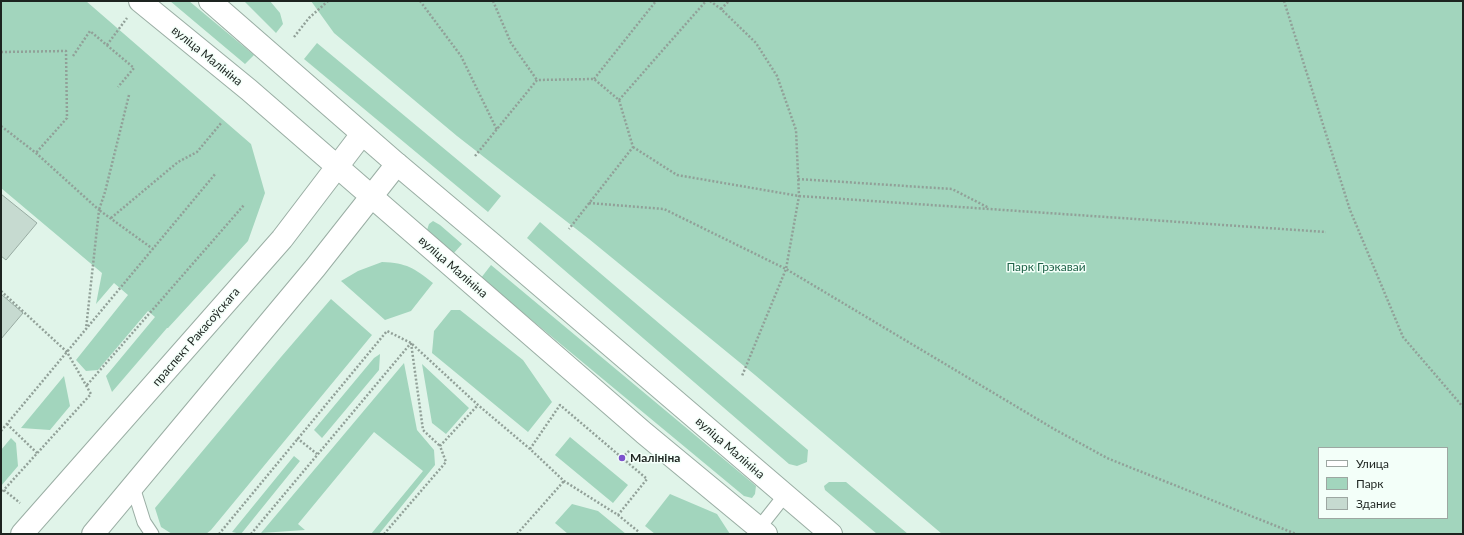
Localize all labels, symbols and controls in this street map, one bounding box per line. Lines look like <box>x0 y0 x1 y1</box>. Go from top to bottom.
street label: вуліца Малініна <box>169 23 245 89</box>
street label: вуліца Малініна <box>416 233 490 301</box>
park label: Парк Грэкавай <box>1006 260 1086 274</box>
street label: праспект Ракасоўскага <box>149 285 243 389</box>
street label: вуліца Малініна <box>693 414 767 482</box>
legend <box>1318 447 1448 519</box>
place label: Малініна <box>630 451 680 465</box>
marker: Малініна <box>617 453 627 463</box>
text: Улица <box>1356 456 1389 471</box>
text: Парк <box>1356 476 1384 491</box>
text: Здание <box>1356 496 1396 511</box>

